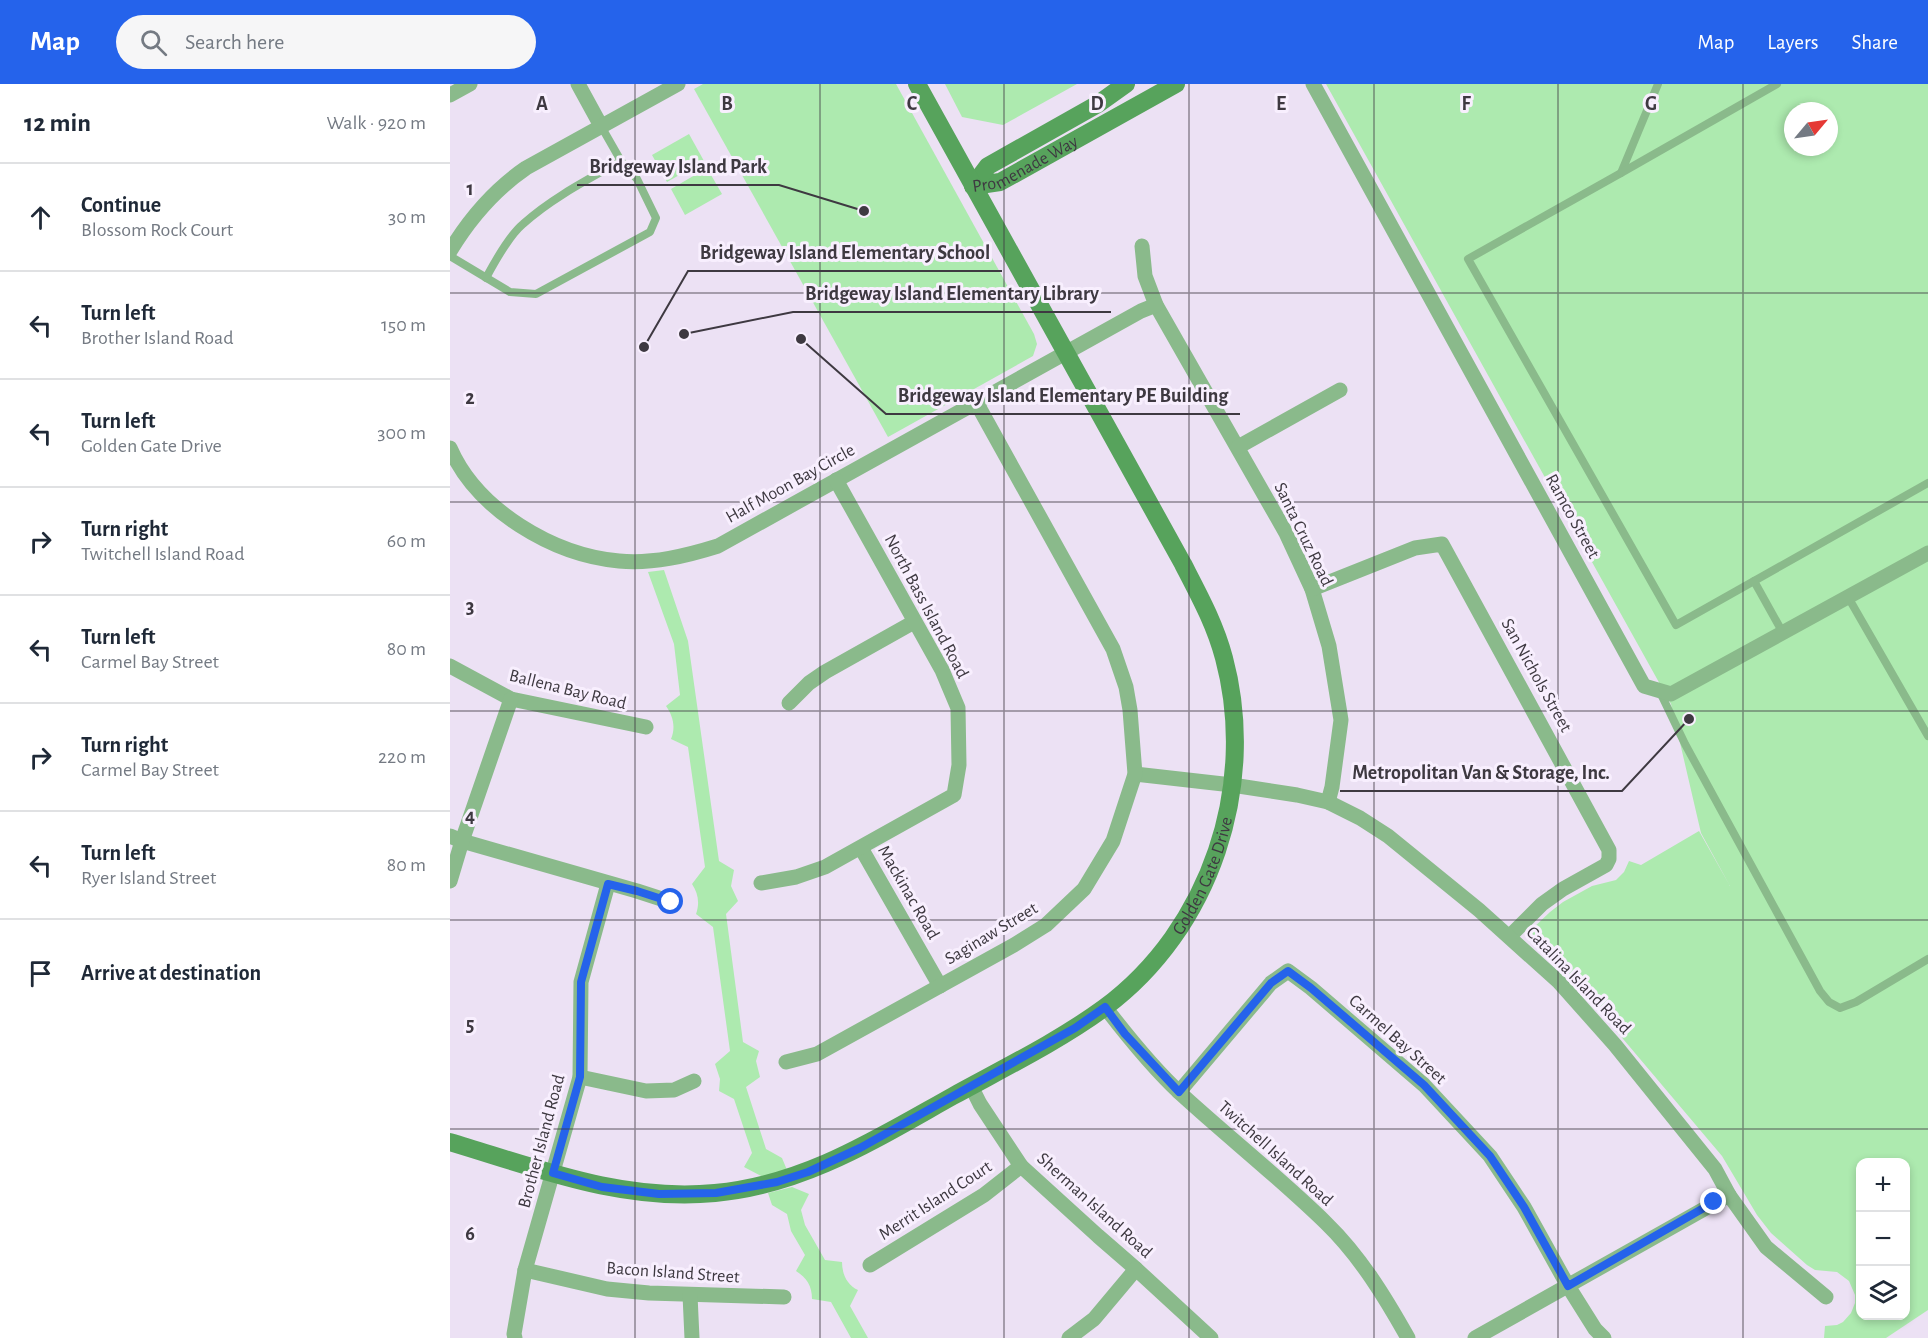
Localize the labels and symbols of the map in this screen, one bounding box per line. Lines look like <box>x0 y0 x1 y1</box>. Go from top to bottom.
text: A <box>536 94 548 114</box>
text: B <box>721 94 733 114</box>
text: C <box>907 94 918 114</box>
text: D <box>1090 94 1104 114</box>
text: E <box>1276 94 1286 114</box>
text: F <box>1461 94 1471 114</box>
text: G <box>1645 94 1657 114</box>
north arrow <box>1784 102 1838 156</box>
street label: Promenade Way <box>971 132 1082 196</box>
callout: Bridgeway Island Park <box>577 147 779 185</box>
text: Bridgeway Island Park <box>589 157 767 177</box>
text: 1 <box>466 179 474 199</box>
callout: Bridgeway Island Elementary School <box>688 233 1002 271</box>
text: Bridgeway Island Elementary School <box>700 243 990 263</box>
callout: Bridgeway Island Elementary Library <box>793 274 1111 312</box>
text: Bridgeway Island Elementary Library <box>805 284 1099 304</box>
callout: Bridgeway Island Elementary PE Building <box>886 376 1240 414</box>
text: Bridgeway Island Elementary PE Building <box>898 386 1229 406</box>
text: 2 <box>465 388 475 408</box>
street label: Half Moon Bay Circle <box>723 441 858 527</box>
street label: Ramco Street <box>1542 471 1603 562</box>
street label: Santa Cruz Road <box>1270 480 1336 589</box>
street label: North Bass Island Road <box>881 532 972 681</box>
text: 3 <box>466 597 474 617</box>
street label: San Nichols Street <box>1498 616 1575 736</box>
street label: Ballena Bay Road <box>507 667 628 713</box>
callout: Metropolitan Van & Storage, Inc. <box>1340 753 1622 791</box>
text: Metropolitan Van & Storage, Inc. <box>1352 763 1610 783</box>
text: 4 <box>465 806 475 826</box>
street label: Golden Gate Drive <box>1170 815 1236 938</box>
street label: Mackinac Road <box>874 842 942 943</box>
route start <box>657 888 683 914</box>
street label: Saginaw Street <box>942 899 1041 968</box>
street label: Catalina Island Road <box>1522 923 1634 1038</box>
street label: Carmel Bay Street <box>1345 992 1450 1088</box>
text: 5 <box>466 1015 474 1035</box>
street label: Brother Island Road <box>515 1073 568 1210</box>
street label: Twitchell Island Road <box>1215 1098 1336 1210</box>
street label: Sherman Island Road <box>1033 1150 1155 1262</box>
street label: Merrit Island Court <box>876 1158 995 1244</box>
route end <box>1700 1188 1726 1214</box>
text: 6 <box>465 1224 475 1244</box>
street label: Bacon Island Street <box>606 1259 740 1287</box>

